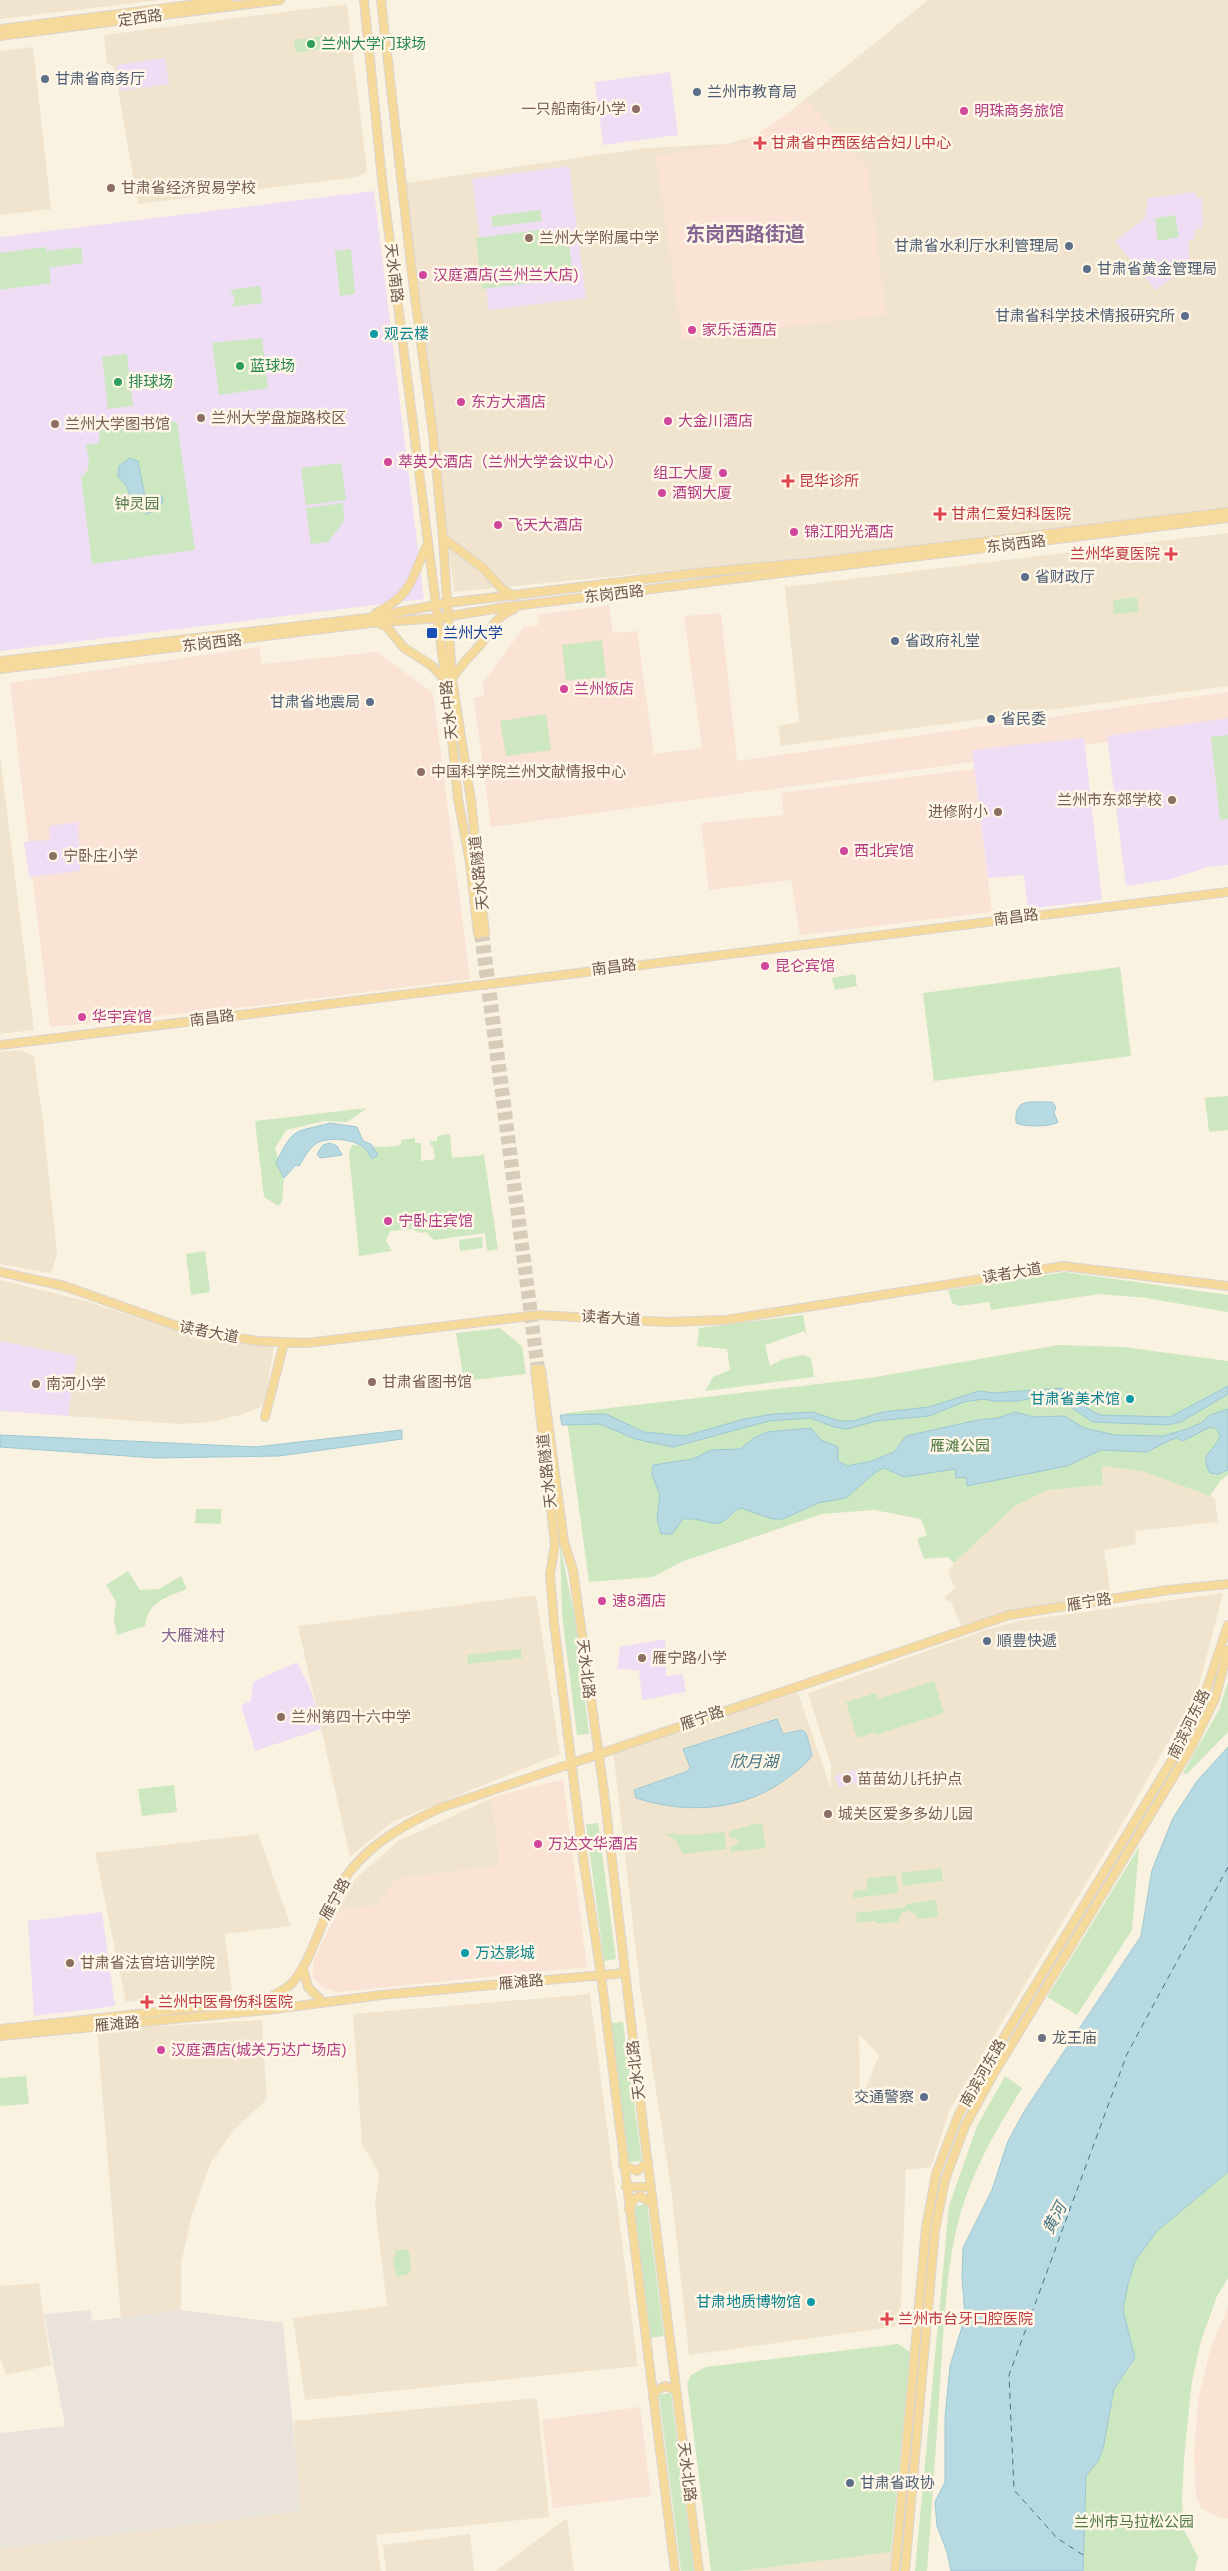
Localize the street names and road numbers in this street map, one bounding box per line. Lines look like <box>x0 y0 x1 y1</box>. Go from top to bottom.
street label: 定西路 <box>116 6 164 30</box>
street label: 天水南路 <box>381 242 407 304</box>
street label: 东岗西路 <box>985 531 1047 557</box>
street label: 东岗西路 <box>583 581 645 607</box>
street label: 东岗西路 <box>181 630 243 656</box>
street label: 天水中路 <box>437 679 461 741</box>
street label: 天水路隧道 <box>466 835 492 911</box>
street label: 南昌路 <box>993 905 1039 929</box>
street label: 南昌路 <box>591 955 637 979</box>
street label: 南昌路 <box>189 1006 235 1030</box>
street label: 读者大道 <box>981 1259 1043 1287</box>
street label: 读者大道 <box>580 1307 642 1329</box>
street label: 读者大道 <box>178 1317 240 1347</box>
street label: 天水路隧道 <box>534 1433 560 1509</box>
street label: 雁宁路 <box>1065 1590 1113 1614</box>
street label: 天水北路 <box>573 1638 599 1700</box>
street label: 南滨河东路 <box>1164 1686 1214 1762</box>
street label: 雁宁路 <box>678 1702 726 1734</box>
street label: 雁宁路 <box>316 1875 354 1923</box>
street label: 雁滩路 <box>498 1971 544 1993</box>
street label: 雁滩路 <box>94 2013 140 2035</box>
street label: 南滨河东路 <box>956 2036 1010 2110</box>
street label: 天水北路 <box>623 2039 649 2101</box>
street label: 天水北路 <box>674 2441 700 2503</box>

